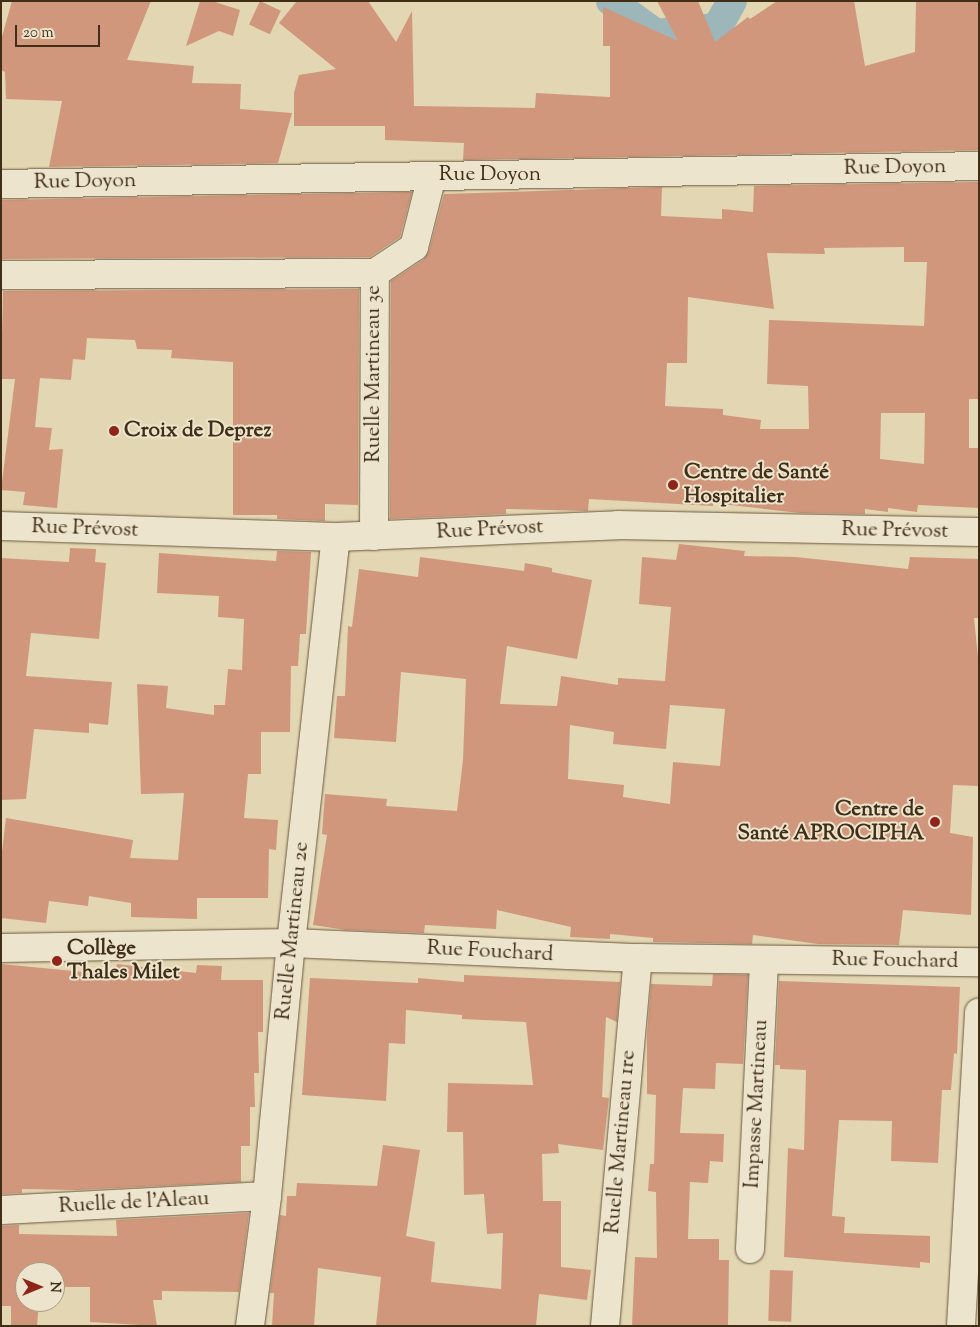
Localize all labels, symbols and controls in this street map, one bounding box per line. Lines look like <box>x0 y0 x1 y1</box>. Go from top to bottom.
scale bar <box>18 15 102 47</box>
text: 20 m <box>23 23 54 44</box>
street label: Rue Doyon <box>844 155 946 181</box>
street label: Rue Doyon <box>439 162 541 188</box>
street label: Rue Doyon <box>34 169 136 195</box>
street label: Ruelle Martineau 3e <box>361 285 387 463</box>
place label: Croix de Deprez <box>124 418 271 444</box>
marker: Croix de Deprez <box>108 425 120 437</box>
place label: Centre de Santé Hospitalier <box>684 460 829 510</box>
marker: Centre de Santé Hospitalier <box>666 478 680 492</box>
street label: Rue Prévost <box>31 515 139 543</box>
street label: Rue Prévost <box>436 515 544 545</box>
street label: Rue Prévost <box>841 517 949 545</box>
place label: Centre de Santé APROCIPHA <box>738 797 924 847</box>
marker: Centre de Santé APROCIPHA <box>928 815 942 829</box>
street label: Ruelle Martineau 2e <box>271 841 315 1021</box>
place label: Collège Thales Milet <box>67 936 180 986</box>
street label: Rue Fouchard <box>426 936 554 968</box>
street label: Rue Fouchard <box>832 947 958 975</box>
marker: Collège Thales Milet <box>51 955 63 967</box>
street label: Impasse Martineau <box>740 1019 774 1189</box>
street label: Ruelle Martineau 1re <box>600 1049 642 1235</box>
street label: Ruelle de l'Aleau <box>58 1186 210 1220</box>
north arrow <box>15 1262 65 1312</box>
text: N <box>44 1281 64 1293</box>

